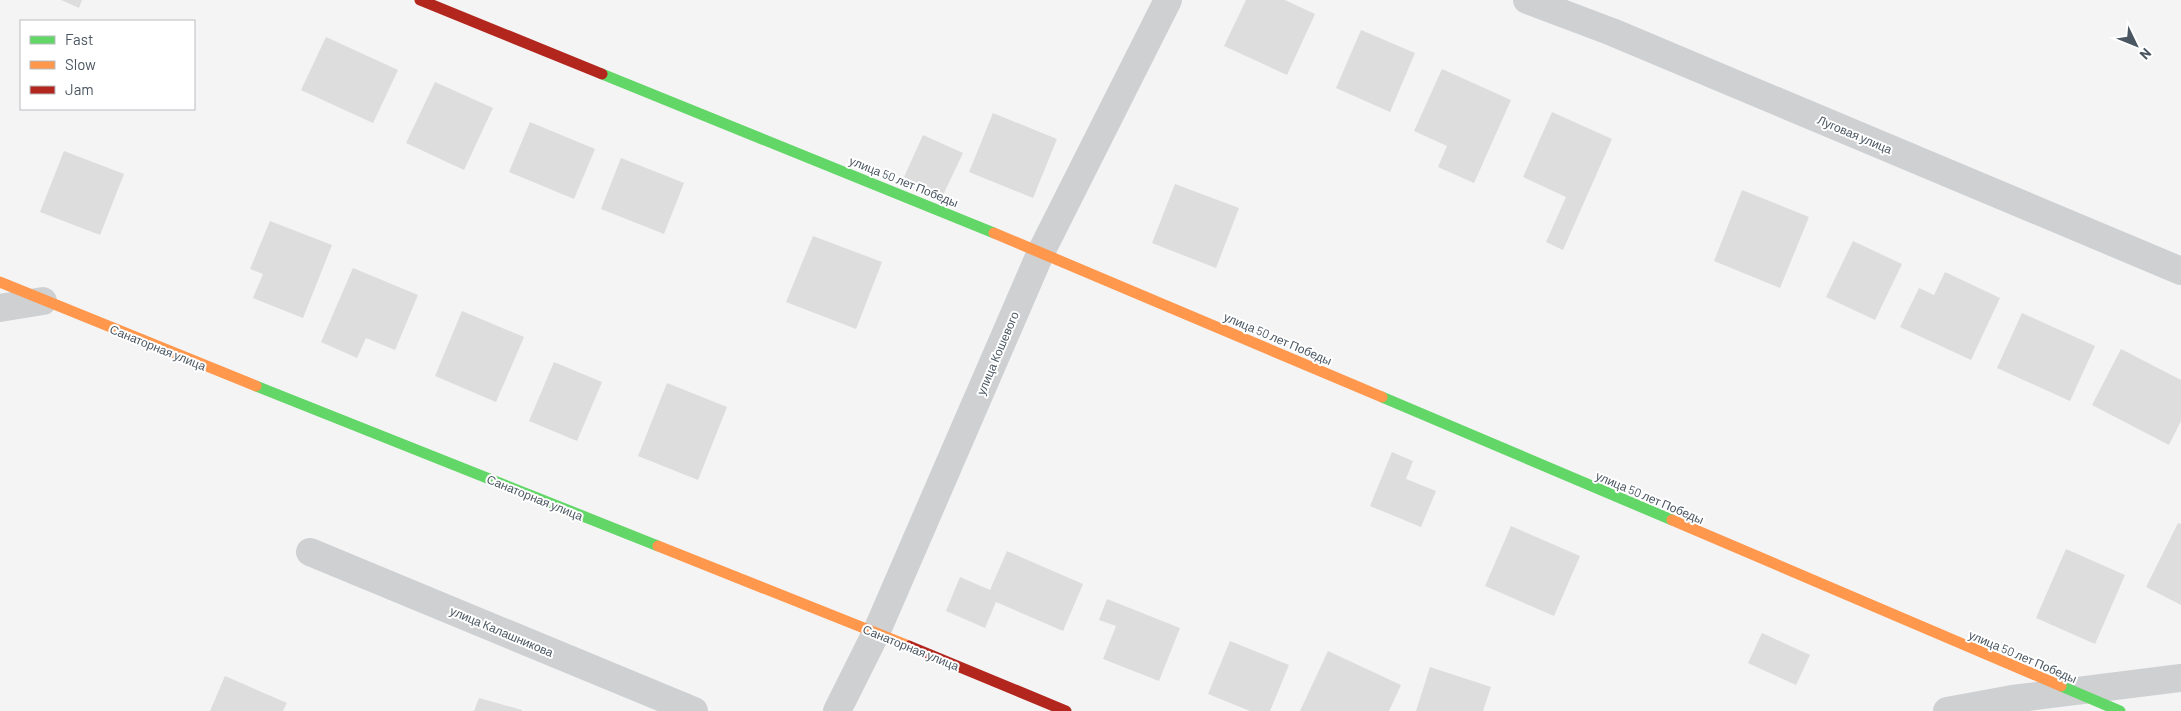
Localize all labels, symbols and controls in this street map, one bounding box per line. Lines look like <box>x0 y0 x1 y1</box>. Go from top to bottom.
legend <box>20 20 195 110</box>
north arrow <box>2111 20 2161 70</box>
text: Fast <box>65 30 93 48</box>
text: N <box>2136 45 2155 63</box>
text: Slow <box>65 55 96 73</box>
text: Jam <box>65 80 94 98</box>
street label: Луговая улица <box>1815 112 1895 157</box>
street label: улица 50 лет Победы <box>847 153 960 210</box>
street label: улица Кошевого <box>973 309 1022 397</box>
street label: улица 50 лет Победы <box>1221 309 1334 368</box>
street label: Санаторная улица <box>108 321 208 374</box>
street label: улица 50 лет Победы <box>1593 468 1706 527</box>
street label: Санаторная улица <box>485 471 585 524</box>
street label: улица Калашникова <box>448 603 556 660</box>
street label: Санаторная улица <box>861 621 961 674</box>
street label: улица 50 лет Победы <box>1966 627 2079 686</box>

